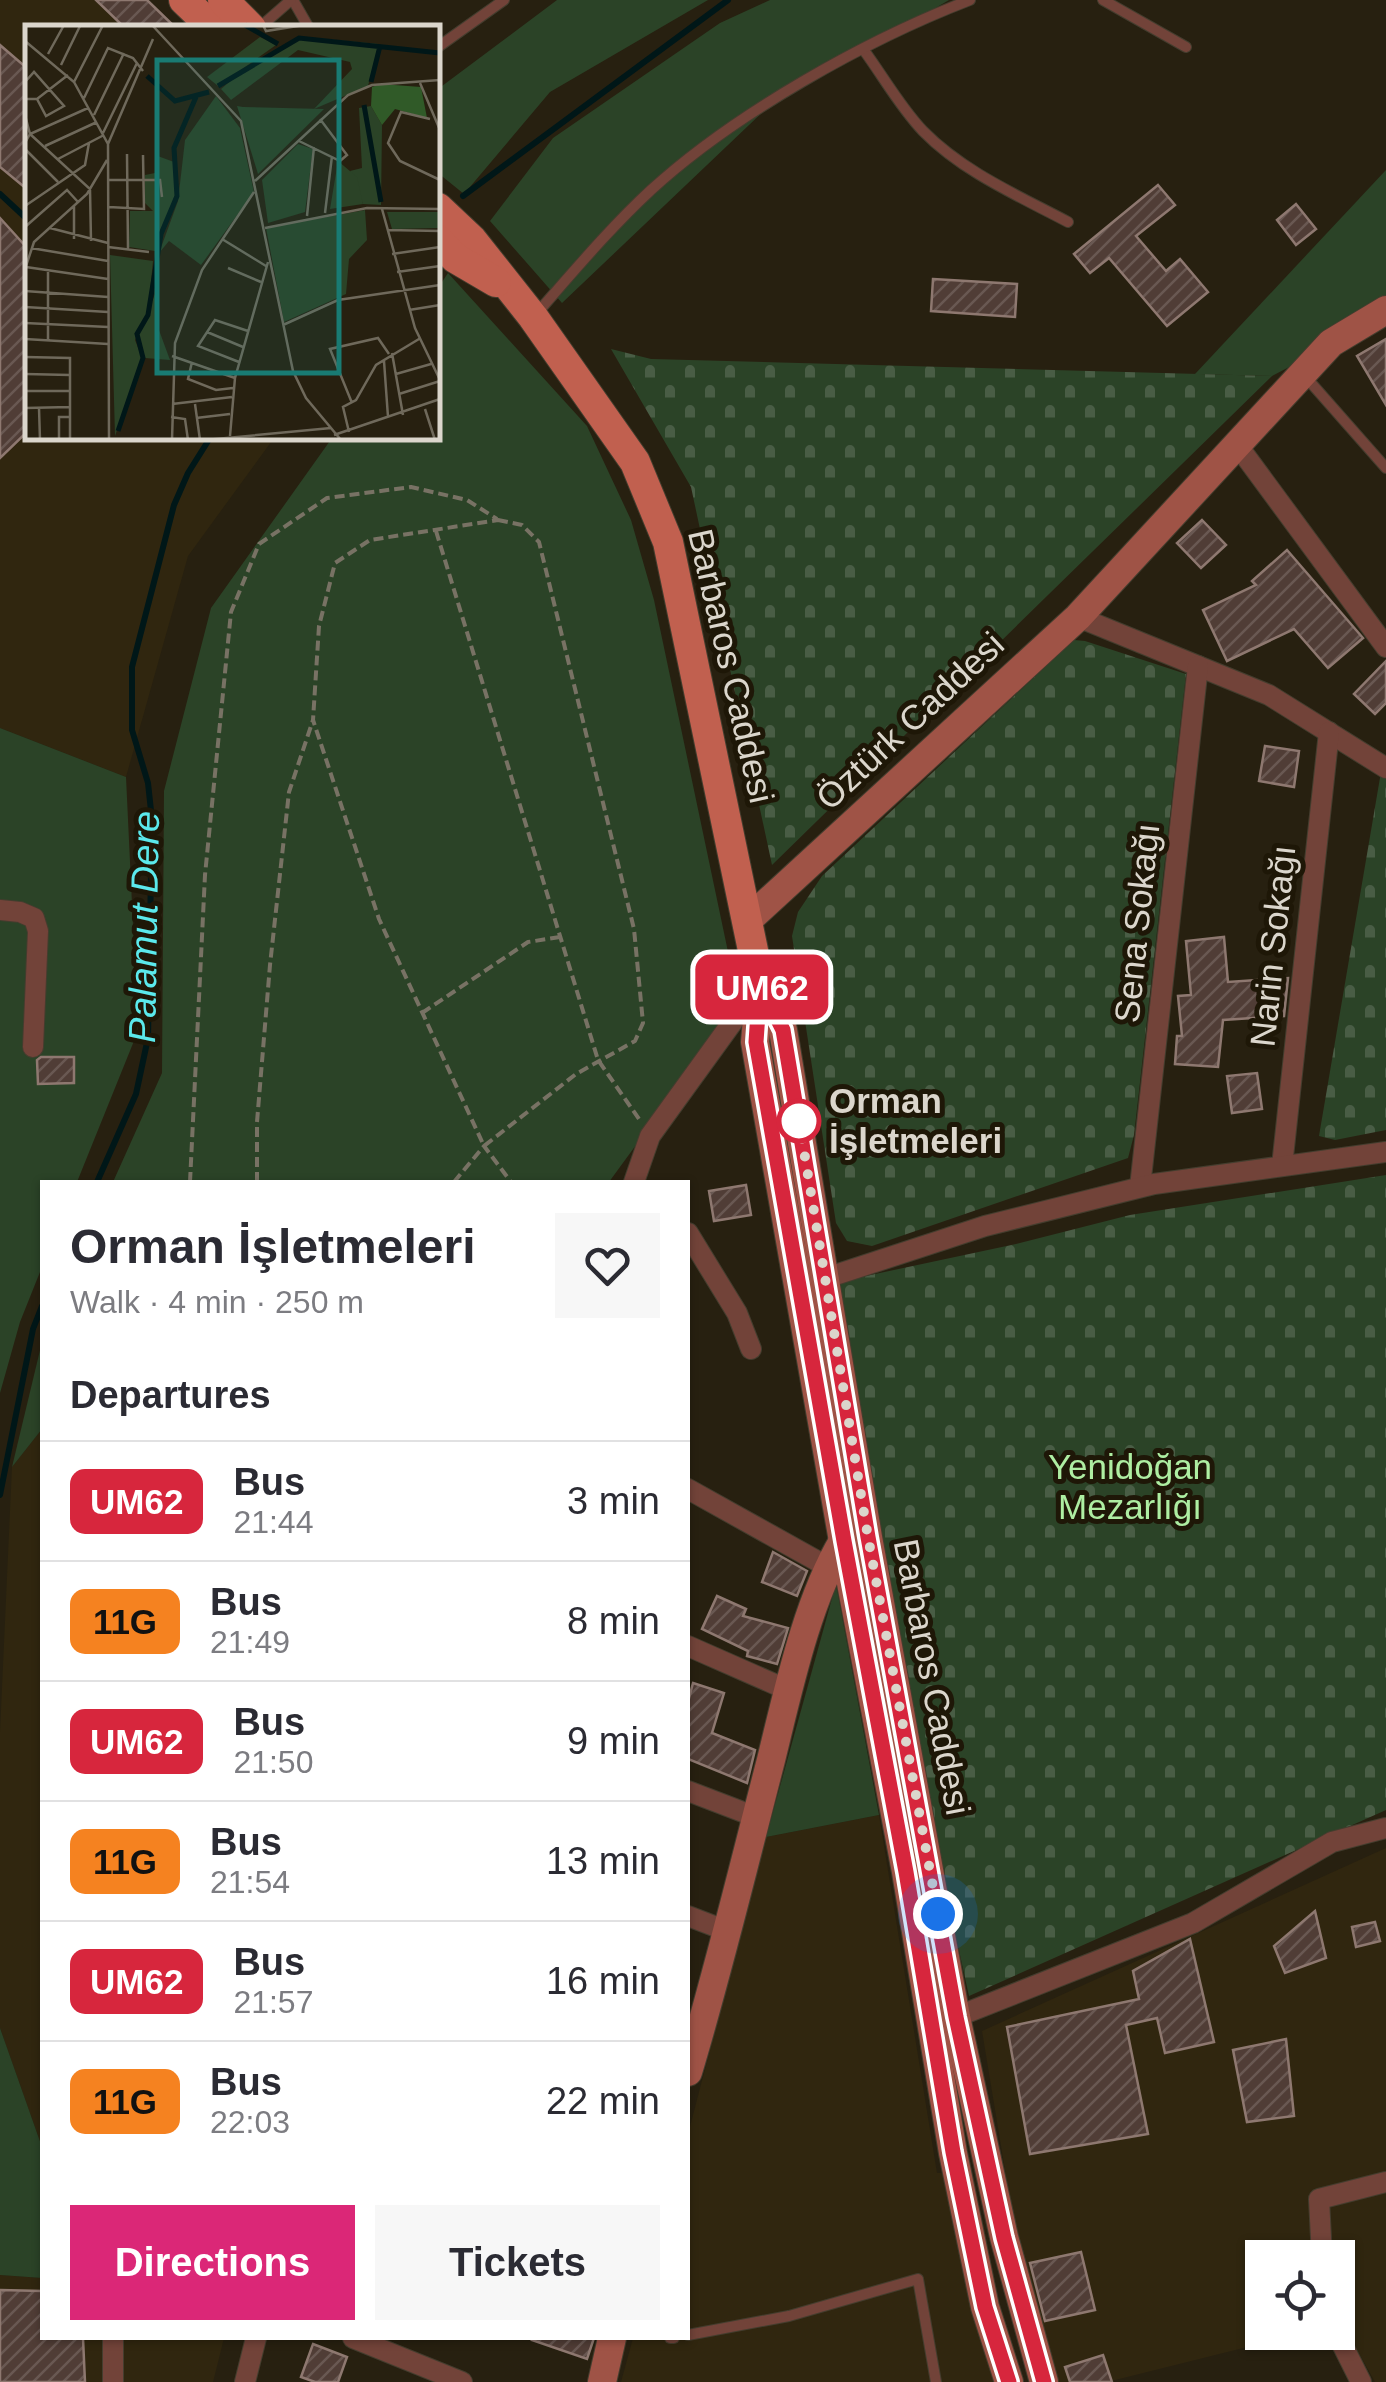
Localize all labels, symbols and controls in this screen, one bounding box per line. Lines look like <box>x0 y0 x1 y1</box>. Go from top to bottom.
inset map <box>25 25 440 440</box>
street label: Barbaros Caddesi <box>681 525 782 807</box>
street label: Öztürk Caddesi <box>808 624 1011 817</box>
water label: Palamut Dere <box>121 810 167 1044</box>
street label: Sena Sokağı <box>1107 821 1166 1025</box>
street label: Narin Sokağı <box>1243 843 1302 1049</box>
line badge: UM62 <box>692 954 832 1020</box>
text: UM62 <box>715 968 809 1007</box>
place label: Orman İşletmeleri <box>829 1081 1002 1160</box>
marker: Orman İşletmeleri <box>778 1100 820 1142</box>
button: heart <box>555 1213 660 1318</box>
text: Orman İşletmeleri <box>70 1220 476 1273</box>
text: Walk · 4 min · 250 m <box>70 1284 364 1320</box>
text: Departures <box>70 1374 271 1416</box>
park label: Yenidoğan Mezarlığı <box>1048 1447 1212 1526</box>
text: Bus <box>233 1461 305 1503</box>
text: 3 min <box>567 1480 660 1522</box>
text: UM62 <box>90 1482 183 1521</box>
text: 21:44 <box>233 1504 313 1540</box>
street label: Barbaros Caddesi <box>887 1536 978 1818</box>
text: Bus <box>210 1581 282 1623</box>
text: 8 min <box>567 1600 660 1642</box>
text: 11G <box>93 1602 157 1641</box>
text: 21:49 <box>210 1624 290 1660</box>
text: Bus <box>233 1701 305 1743</box>
text: 9 min <box>567 1720 660 1762</box>
text: UM62 <box>90 1722 183 1761</box>
text: 21:50 <box>233 1744 313 1780</box>
text: Bus <box>210 1821 282 1863</box>
text: 13 min <box>546 1840 660 1882</box>
text: 11G <box>93 1842 157 1881</box>
text: 21:54 <box>210 1864 290 1900</box>
your location <box>913 1889 963 1939</box>
text: Bus <box>233 1941 305 1983</box>
text: 16 min <box>546 1960 660 2002</box>
text: UM62 <box>90 1962 183 2001</box>
text: 21:57 <box>233 1984 313 2020</box>
text: Bus <box>210 2061 282 2103</box>
text: 22 min <box>546 2080 660 2122</box>
text: 11G <box>93 2082 157 2121</box>
text: 22:03 <box>210 2104 290 2140</box>
button: Directions <box>70 2205 355 2320</box>
button: Tickets <box>375 2205 660 2320</box>
map controls <box>1245 2240 1355 2350</box>
button: locate <box>1245 2240 1355 2350</box>

